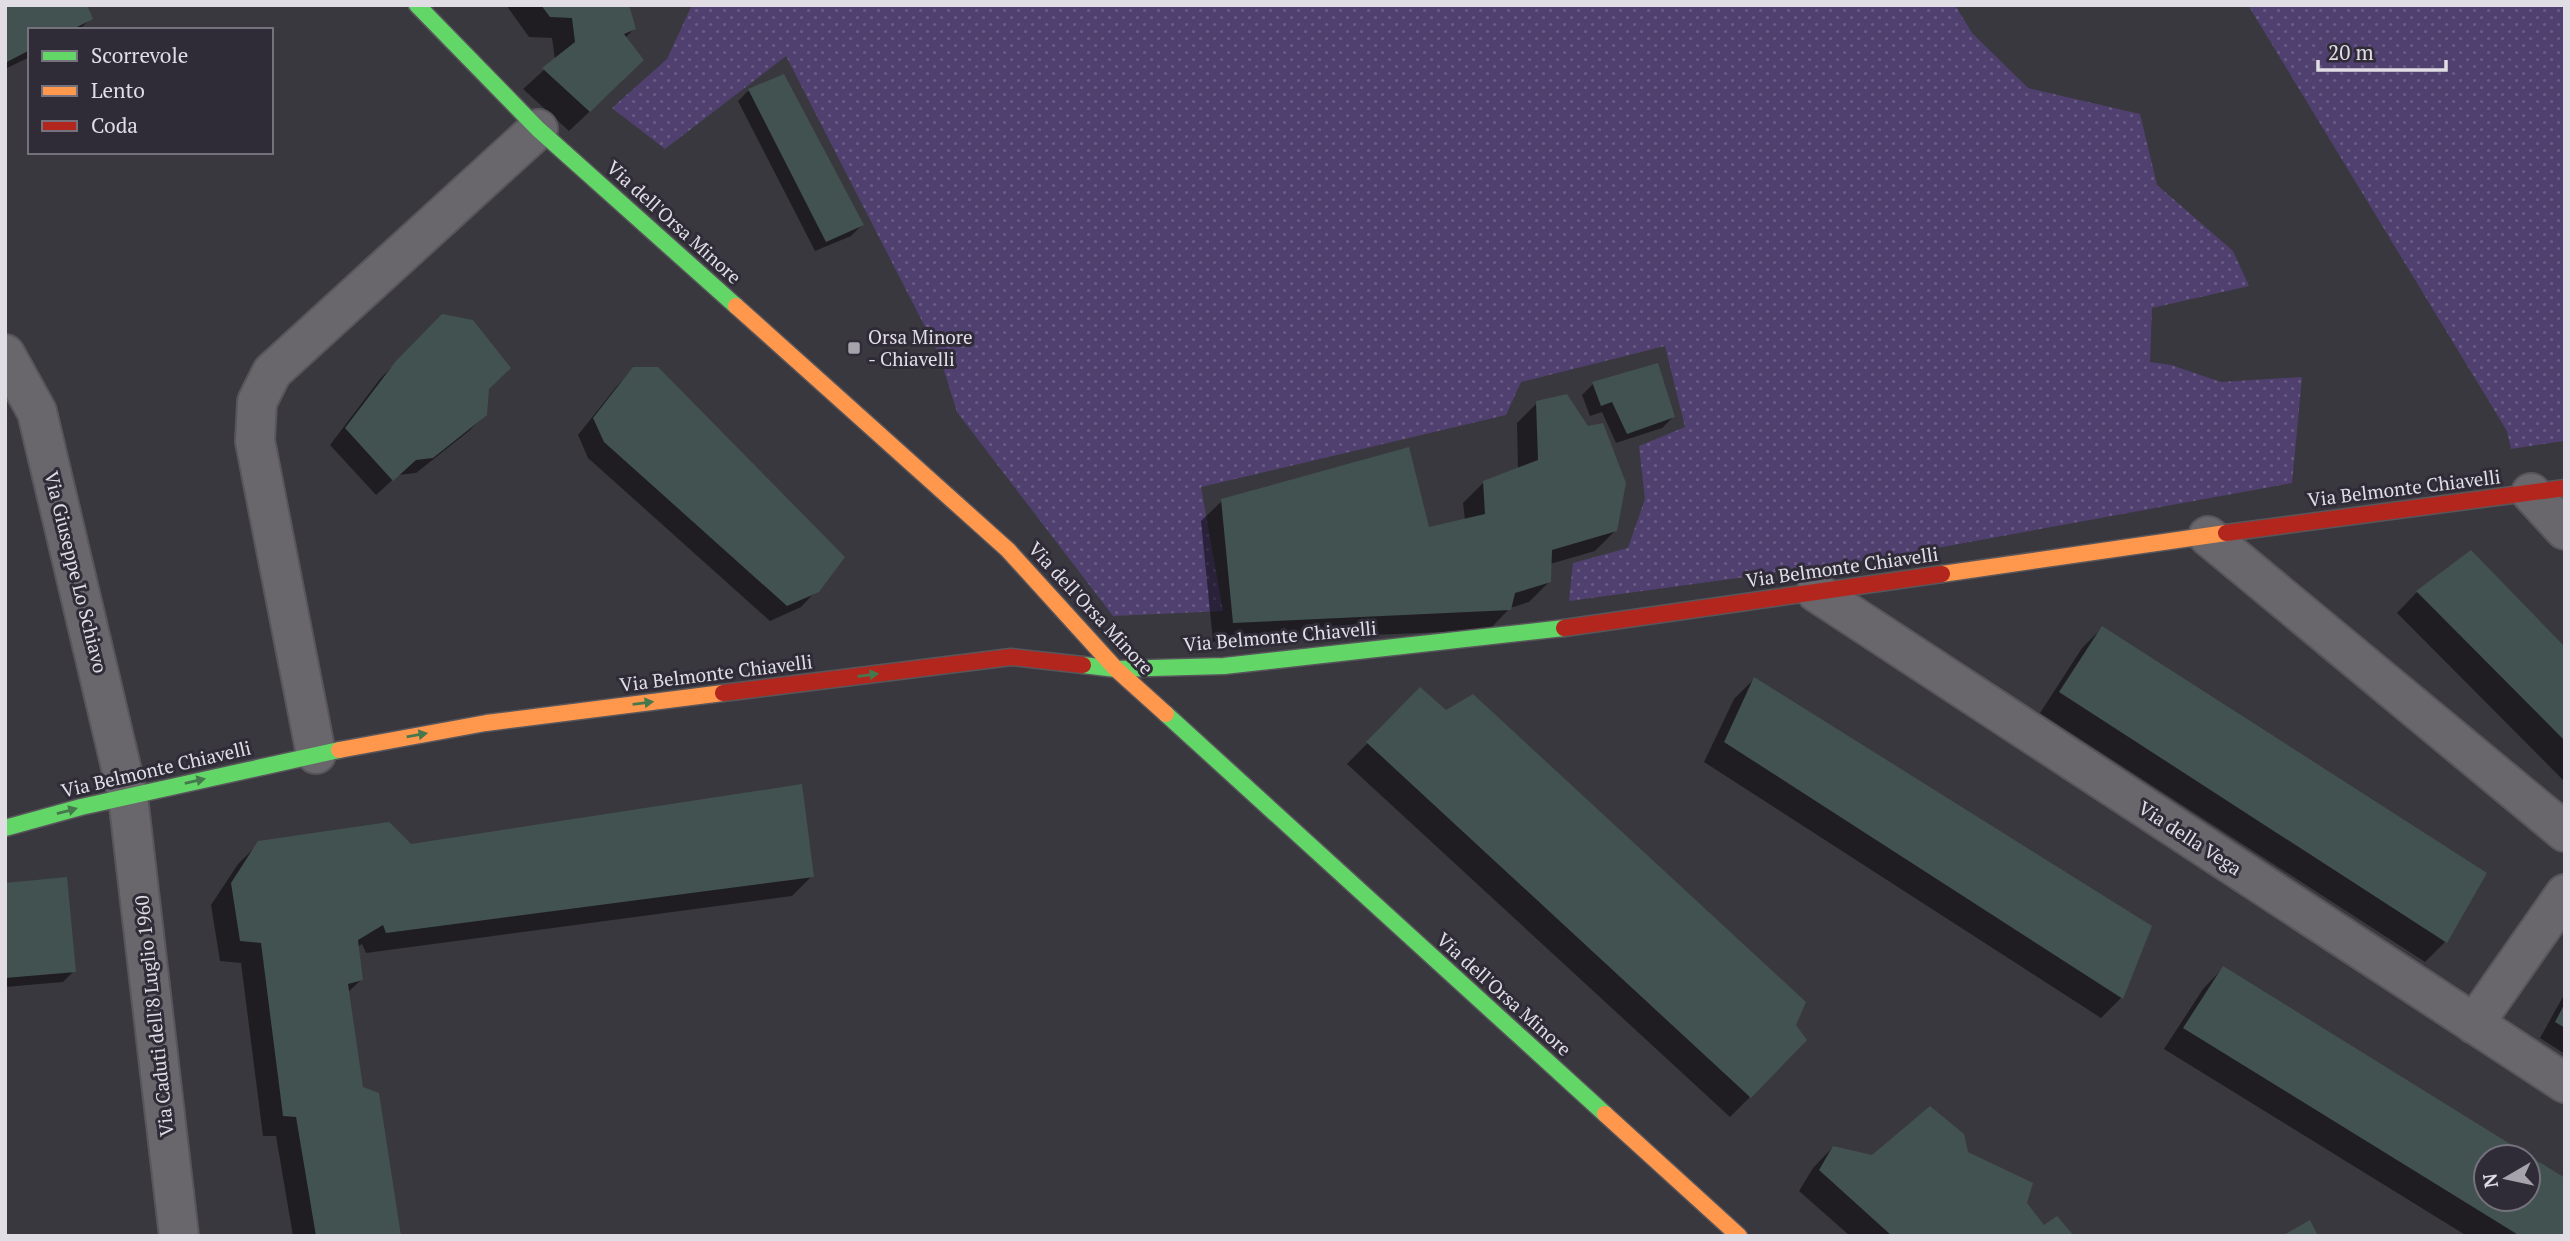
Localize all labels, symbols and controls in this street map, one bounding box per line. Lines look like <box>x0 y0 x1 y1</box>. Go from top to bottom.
legend <box>28 28 273 154</box>
scale bar <box>2318 28 2446 72</box>
text: 20 m <box>2328 38 2374 66</box>
text: Scorrevole <box>91 41 188 69</box>
text: Lento <box>91 76 145 104</box>
text: Coda <box>91 111 138 139</box>
street label: Via dell'Orsa Minore <box>602 155 747 289</box>
place label: Orsa Minore - Chiavelli <box>868 324 973 371</box>
marker: Orsa Minore - Chiavelli <box>846 340 862 356</box>
street label: Via Belmonte Chiavelli <box>2306 463 2502 512</box>
street label: Via Giuseppe Lo Schiavo <box>39 468 114 675</box>
street label: Via dell'Orsa Minore <box>1023 536 1159 679</box>
street label: Via Belmonte Chiavelli <box>1744 541 1940 592</box>
street label: Via Belmonte Chiavelli <box>1182 615 1378 656</box>
street label: Via Belmonte Chiavelli <box>618 648 814 697</box>
one-way arrow <box>858 670 880 681</box>
one-way arrow <box>632 698 654 709</box>
one-way arrow <box>407 730 429 741</box>
street label: Via Belmonte Chiavelli <box>59 735 253 803</box>
one-way arrow <box>184 776 206 787</box>
street label: Via della Vega <box>2134 795 2247 881</box>
one-way arrow <box>56 806 77 816</box>
street label: Via Caduti dell'8 Luglio 1960 <box>128 894 179 1138</box>
street label: Via dell'Orsa Minore <box>1432 927 1577 1061</box>
north arrow <box>2472 1143 2542 1213</box>
text: N <box>2476 1171 2503 1190</box>

